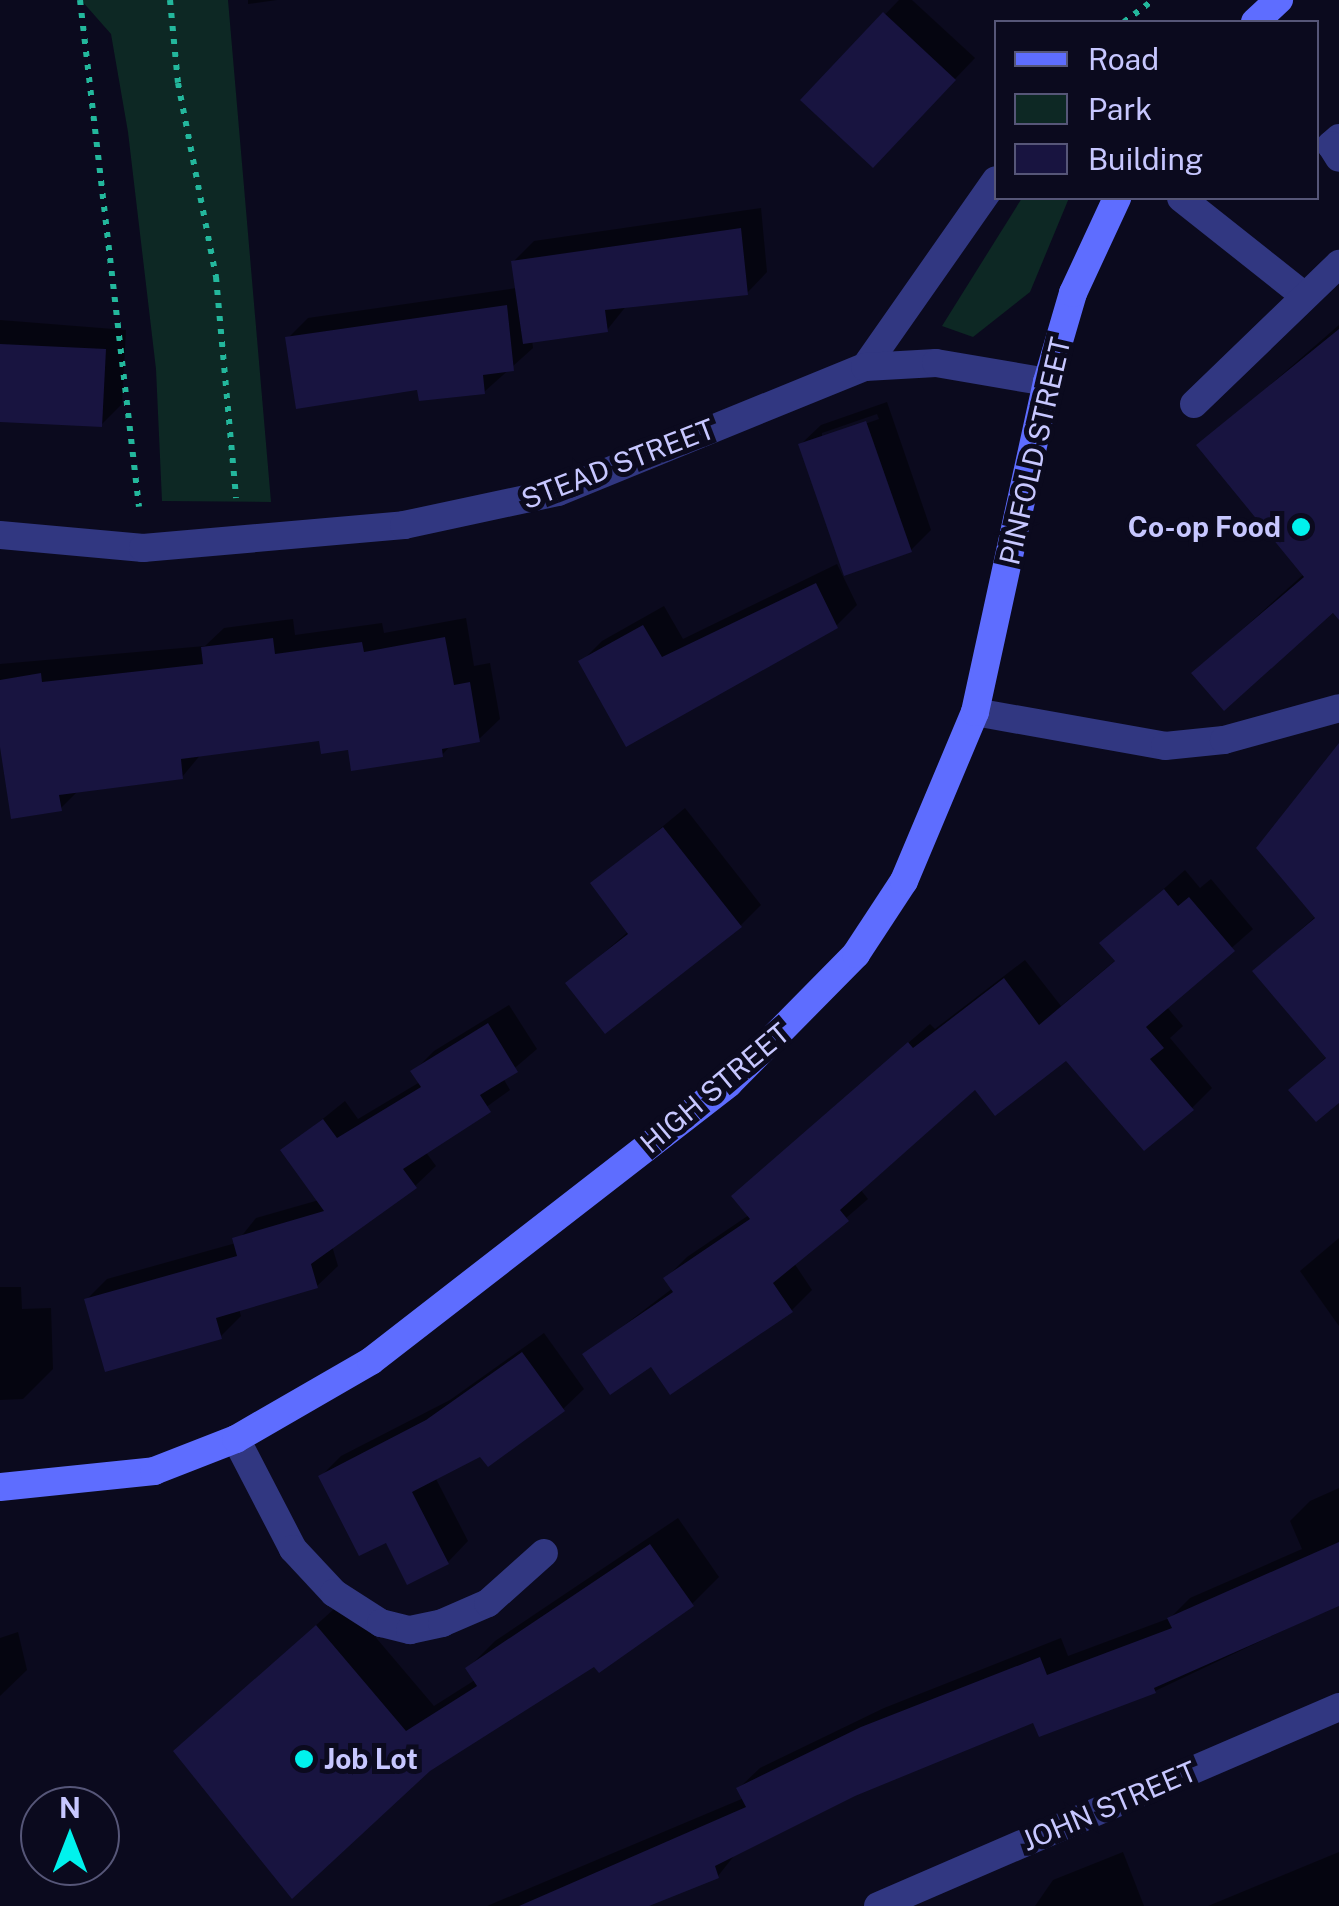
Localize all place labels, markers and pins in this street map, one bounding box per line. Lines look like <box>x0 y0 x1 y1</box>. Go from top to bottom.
place label: Co-op Food <box>1128 510 1281 544</box>
marker: Co-op Food <box>1290 516 1312 538</box>
place label: Job Lot <box>324 1742 418 1776</box>
marker: Job Lot <box>293 1748 315 1770</box>

